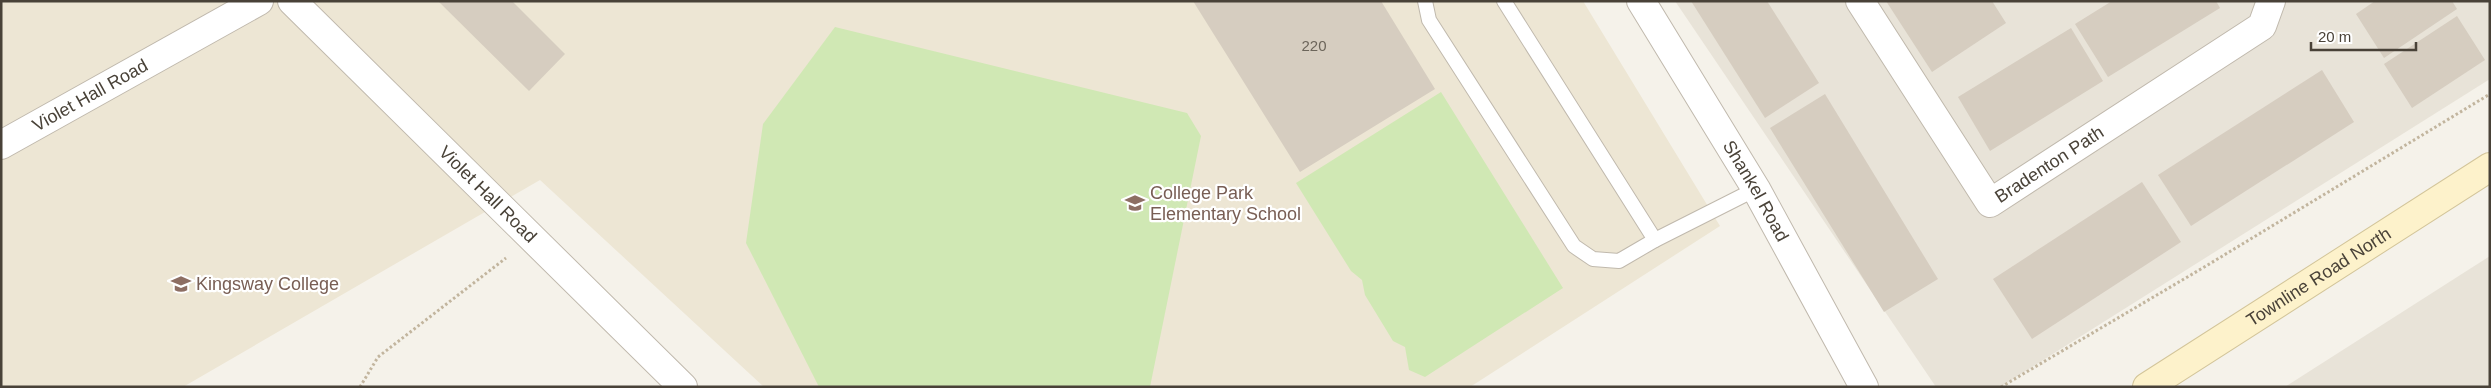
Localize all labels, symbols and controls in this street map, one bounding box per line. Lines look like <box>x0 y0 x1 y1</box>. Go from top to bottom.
scale bar <box>2311 20 2416 52</box>
text: 20 m <box>2318 28 2351 45</box>
house number: 220 <box>1301 37 1327 54</box>
street label: Violet Hall Road <box>29 55 151 135</box>
street label: Bradenton Path <box>1991 122 2107 207</box>
street label: Shankel Road <box>1719 137 1793 245</box>
street label: Violet Hall Road <box>435 142 541 247</box>
place label: College Park Elementary School <box>1150 183 1301 224</box>
school or university icon: College Park Elementary School <box>1124 192 1146 214</box>
street label: Townline Road North <box>2243 223 2394 330</box>
school or university icon: Kingsway College <box>170 273 192 295</box>
place label: Kingsway College <box>196 274 339 294</box>

